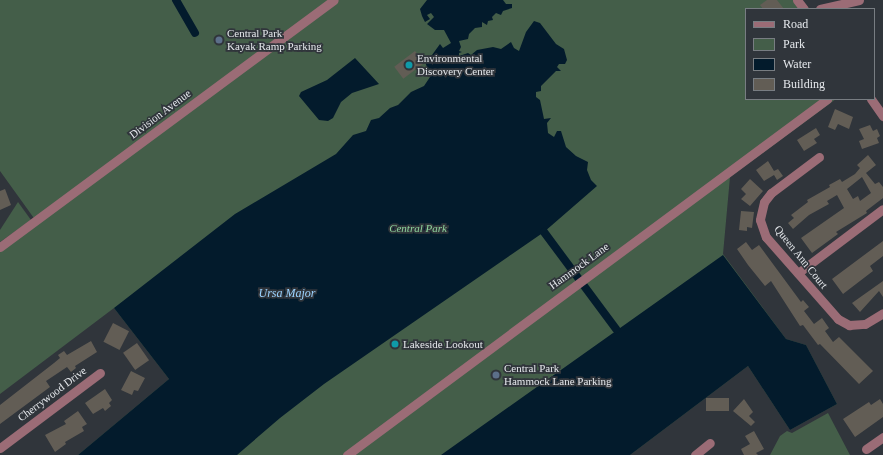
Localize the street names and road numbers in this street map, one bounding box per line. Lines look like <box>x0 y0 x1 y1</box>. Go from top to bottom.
street label: Division Avenue <box>126 86 194 142</box>
street label: Queen Ann Court <box>771 222 831 292</box>
street label: Hammock Lane <box>547 240 611 292</box>
street label: Cherrywood Drive <box>15 364 89 424</box>

